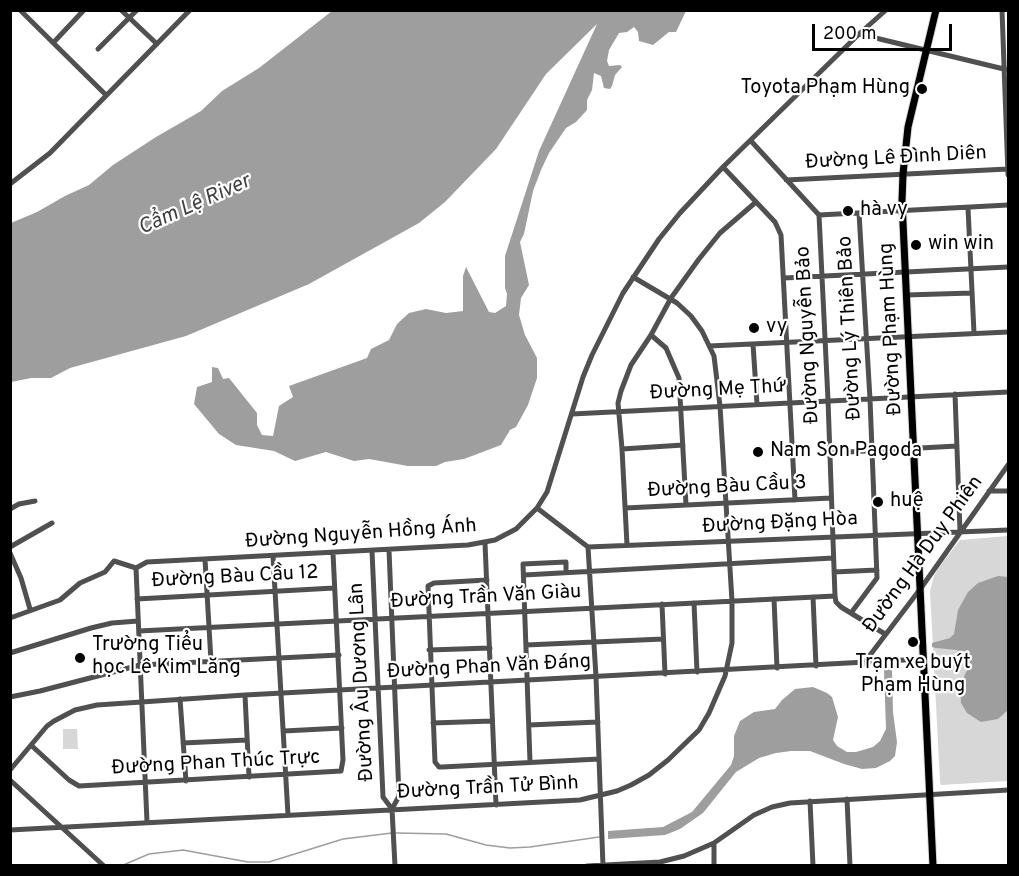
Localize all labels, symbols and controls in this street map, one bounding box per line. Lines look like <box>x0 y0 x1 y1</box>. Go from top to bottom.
scale bar <box>815 12 954 50</box>
text: 200 m <box>823 23 876 46</box>
place label: Toyota Phạm Hùng <box>740 77 910 101</box>
marker: Toyota Phạm Hùng <box>915 82 929 96</box>
street label: Đường Lê Đình Diên <box>805 142 987 176</box>
water label: Cẩm Lệ River <box>135 170 255 242</box>
place label: hà vy <box>860 199 908 223</box>
marker: hà vy <box>841 204 855 218</box>
place label: win win <box>928 233 994 257</box>
street label: Đường Lý Thiên Bảo <box>834 235 868 421</box>
marker: win win <box>909 238 923 252</box>
street label: Đường Phạm Hùng <box>875 242 909 416</box>
street label: Đường Nguyễn Bảo <box>792 245 826 425</box>
place label: vy <box>766 316 787 340</box>
marker: vy <box>747 321 761 335</box>
street label: Đường Mẹ Thứ <box>649 375 787 407</box>
place label: Nam Son Pagoda <box>770 440 922 464</box>
marker: Nam Son Pagoda <box>751 445 765 459</box>
street label: Đường Bàu Cầu 3 <box>647 472 807 504</box>
street label: Đường Hà Duy Phiên <box>859 472 989 638</box>
place label: huệ <box>890 490 923 514</box>
marker: huệ <box>871 495 885 509</box>
street label: Đường Đặng Hòa <box>702 508 858 540</box>
street label: Đường Nguyễn Hồng Ánh <box>244 515 478 555</box>
street label: Đường Bàu Cầu 12 <box>151 562 319 594</box>
street label: Đường Trần Văn Giàu <box>390 581 582 615</box>
street label: Đường Âu Dương Lân <box>346 582 380 782</box>
place label: Trường Tiểu học Lê Kim Lăng <box>92 634 241 681</box>
marker: Trạm xe buýt Phạm Hùng <box>906 635 920 649</box>
marker: Trường Tiểu học Lê Kim Lăng <box>73 651 87 665</box>
street label: Đường Phan Văn Đáng <box>386 651 592 685</box>
place label: Trạm xe buýt Phạm Hùng <box>855 652 971 699</box>
street label: Đường Phan Thúc Trực <box>111 747 321 781</box>
street label: Đường Trần Tử Bình <box>396 772 580 806</box>

